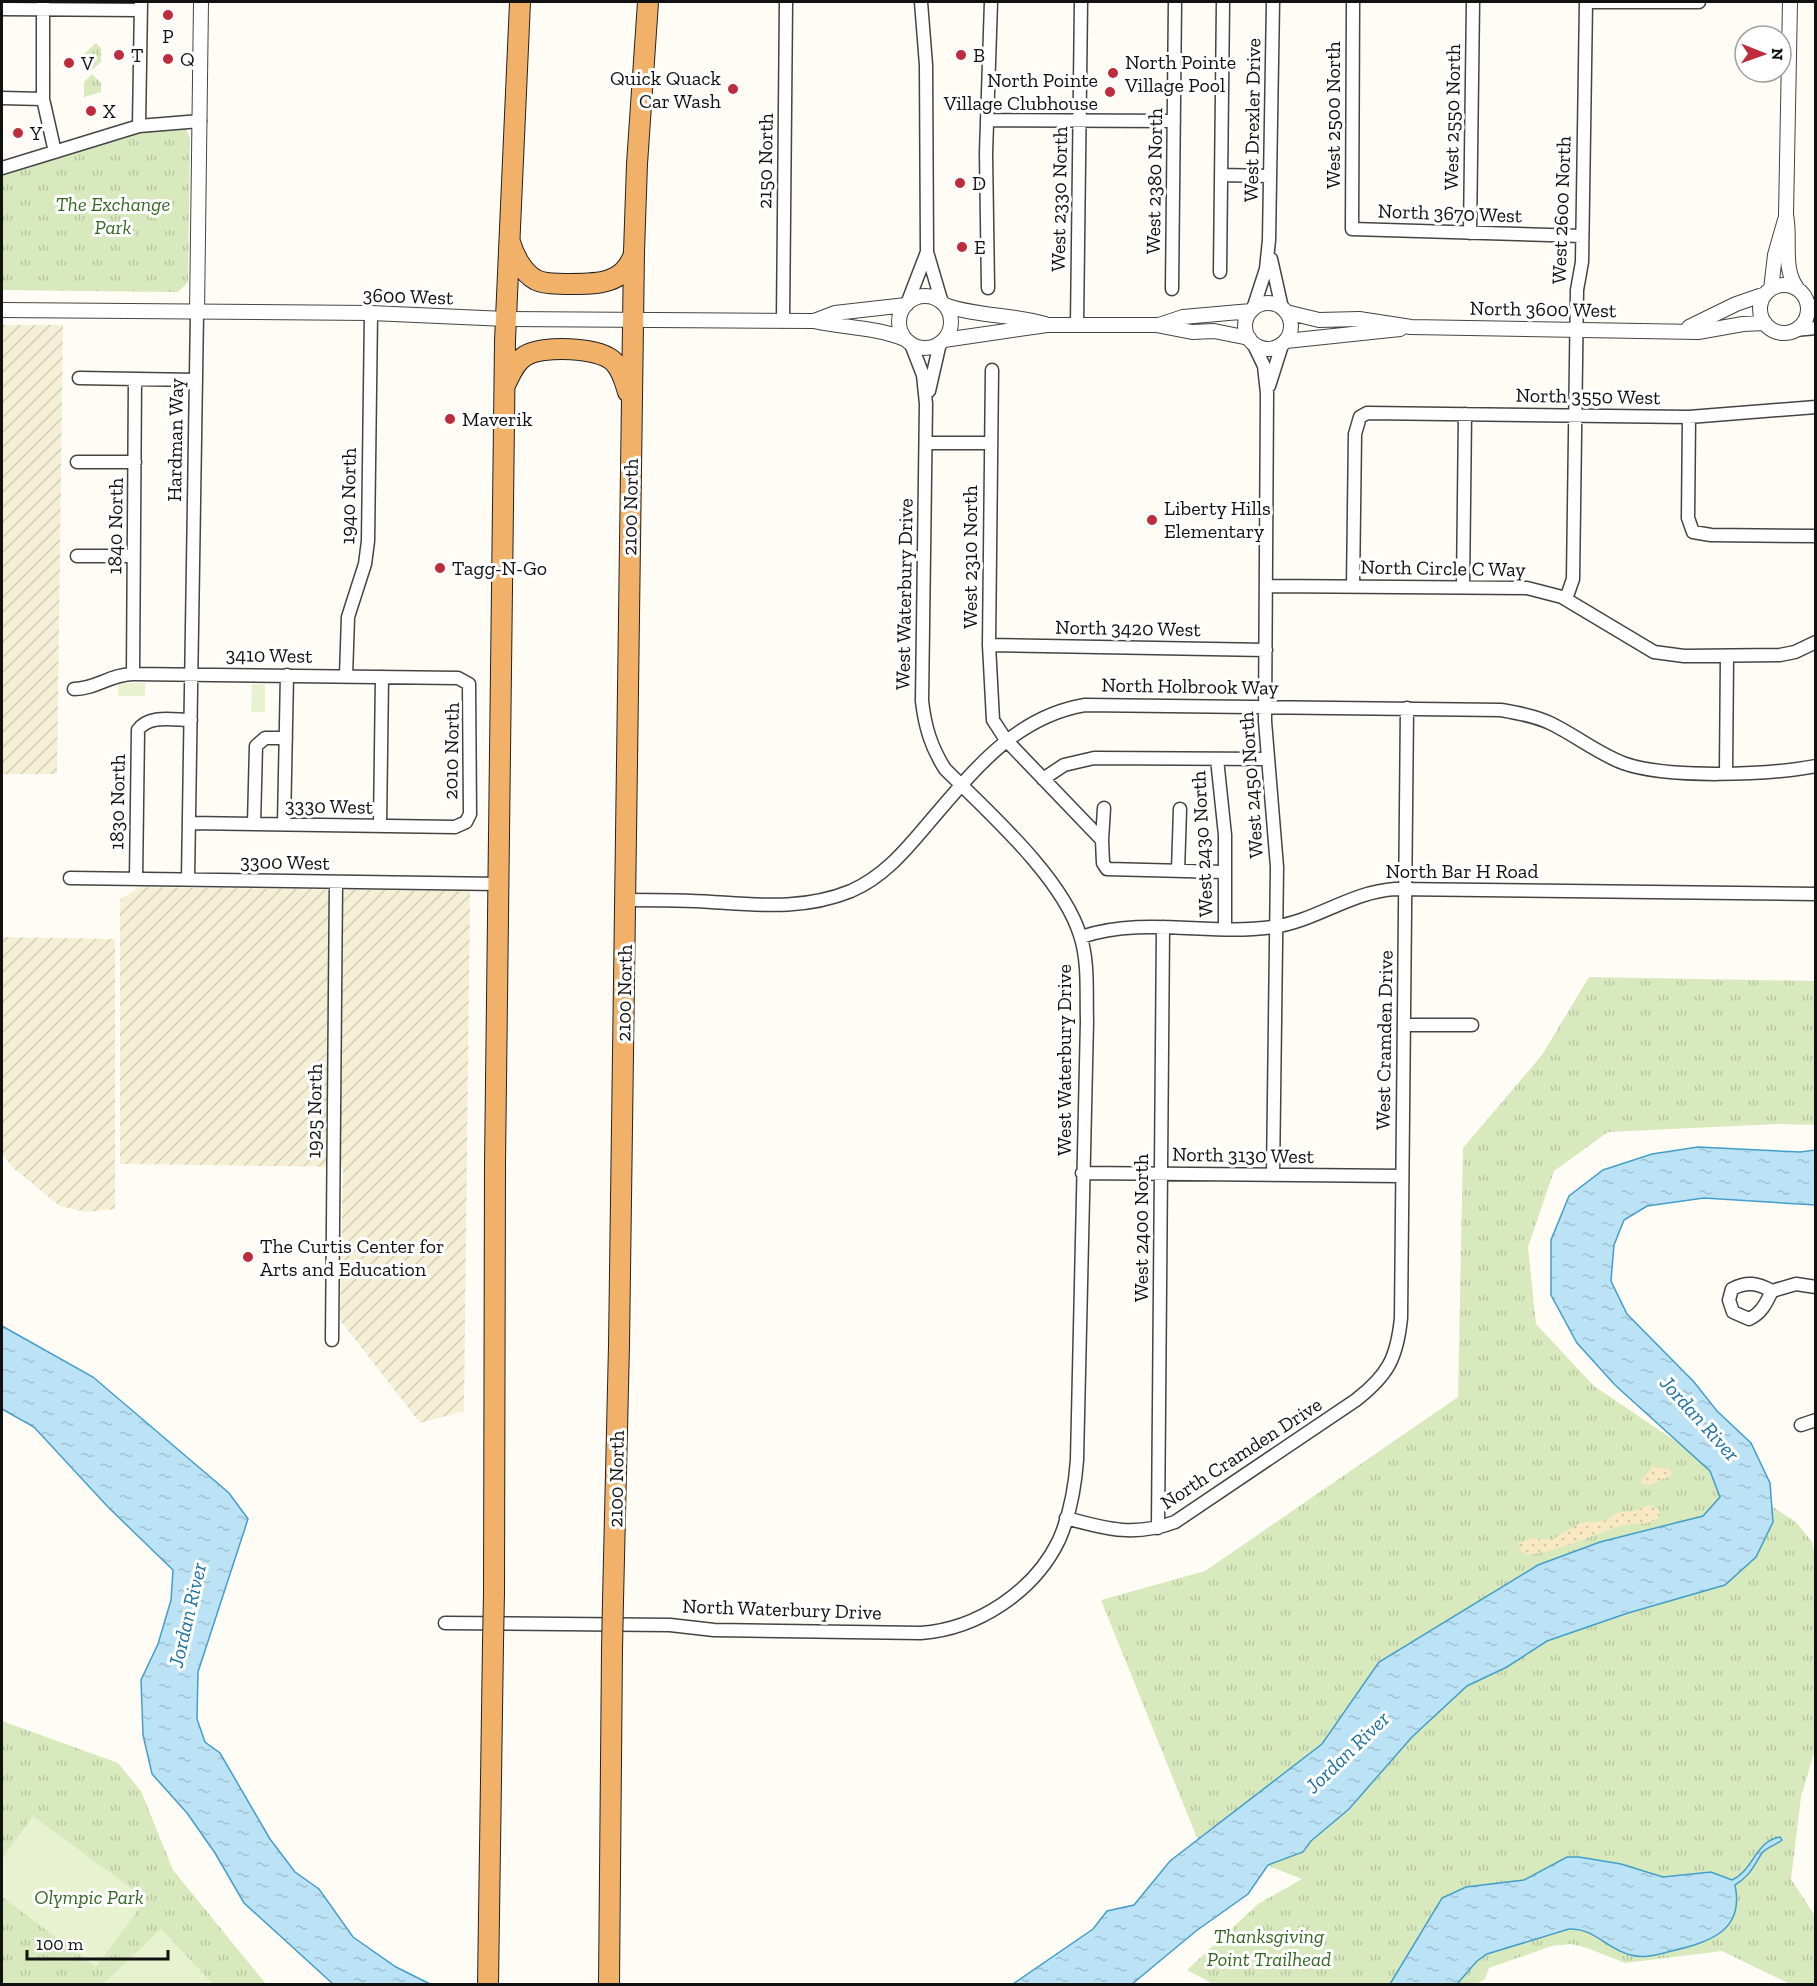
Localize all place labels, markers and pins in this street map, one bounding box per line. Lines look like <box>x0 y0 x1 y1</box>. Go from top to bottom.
marker: P <box>161 8 175 22</box>
place label: P <box>162 24 174 48</box>
place label: T <box>131 43 143 67</box>
place label: B <box>973 43 985 67</box>
place label: Q <box>180 47 195 71</box>
marker: T <box>112 48 126 62</box>
marker: B <box>954 48 968 62</box>
place label: North Pointe Village Pool <box>1124 50 1236 97</box>
place label: V <box>80 51 94 75</box>
marker: Q <box>161 52 175 66</box>
marker: V <box>62 56 76 70</box>
place label: Quick Quack Car Wash <box>610 66 722 113</box>
marker: North Pointe Village Pool <box>1106 66 1120 80</box>
place label: North Pointe Village Clubhouse <box>943 68 1098 115</box>
marker: Quick Quack Car Wash <box>726 82 740 96</box>
marker: North Pointe Village Clubhouse <box>1103 85 1117 99</box>
place label: X <box>103 99 116 123</box>
marker: X <box>84 104 98 118</box>
place label: Y <box>29 121 43 145</box>
marker: Y <box>11 126 25 140</box>
place label: D <box>972 171 986 195</box>
marker: D <box>953 176 967 190</box>
place label: E <box>974 235 986 259</box>
marker: E <box>955 240 969 254</box>
place label: Maverik <box>462 407 533 431</box>
marker: Maverik <box>443 412 457 426</box>
place label: Liberty Hills Elementary <box>1164 496 1271 543</box>
marker: Liberty Hills Elementary <box>1145 513 1159 527</box>
place label: Tagg-N-Go <box>452 556 547 580</box>
marker: Tagg-N-Go <box>433 561 447 575</box>
place label: The Curtis Center for Arts and Education <box>260 1234 445 1281</box>
marker: The Curtis Center for Arts and Education <box>241 1250 255 1264</box>

